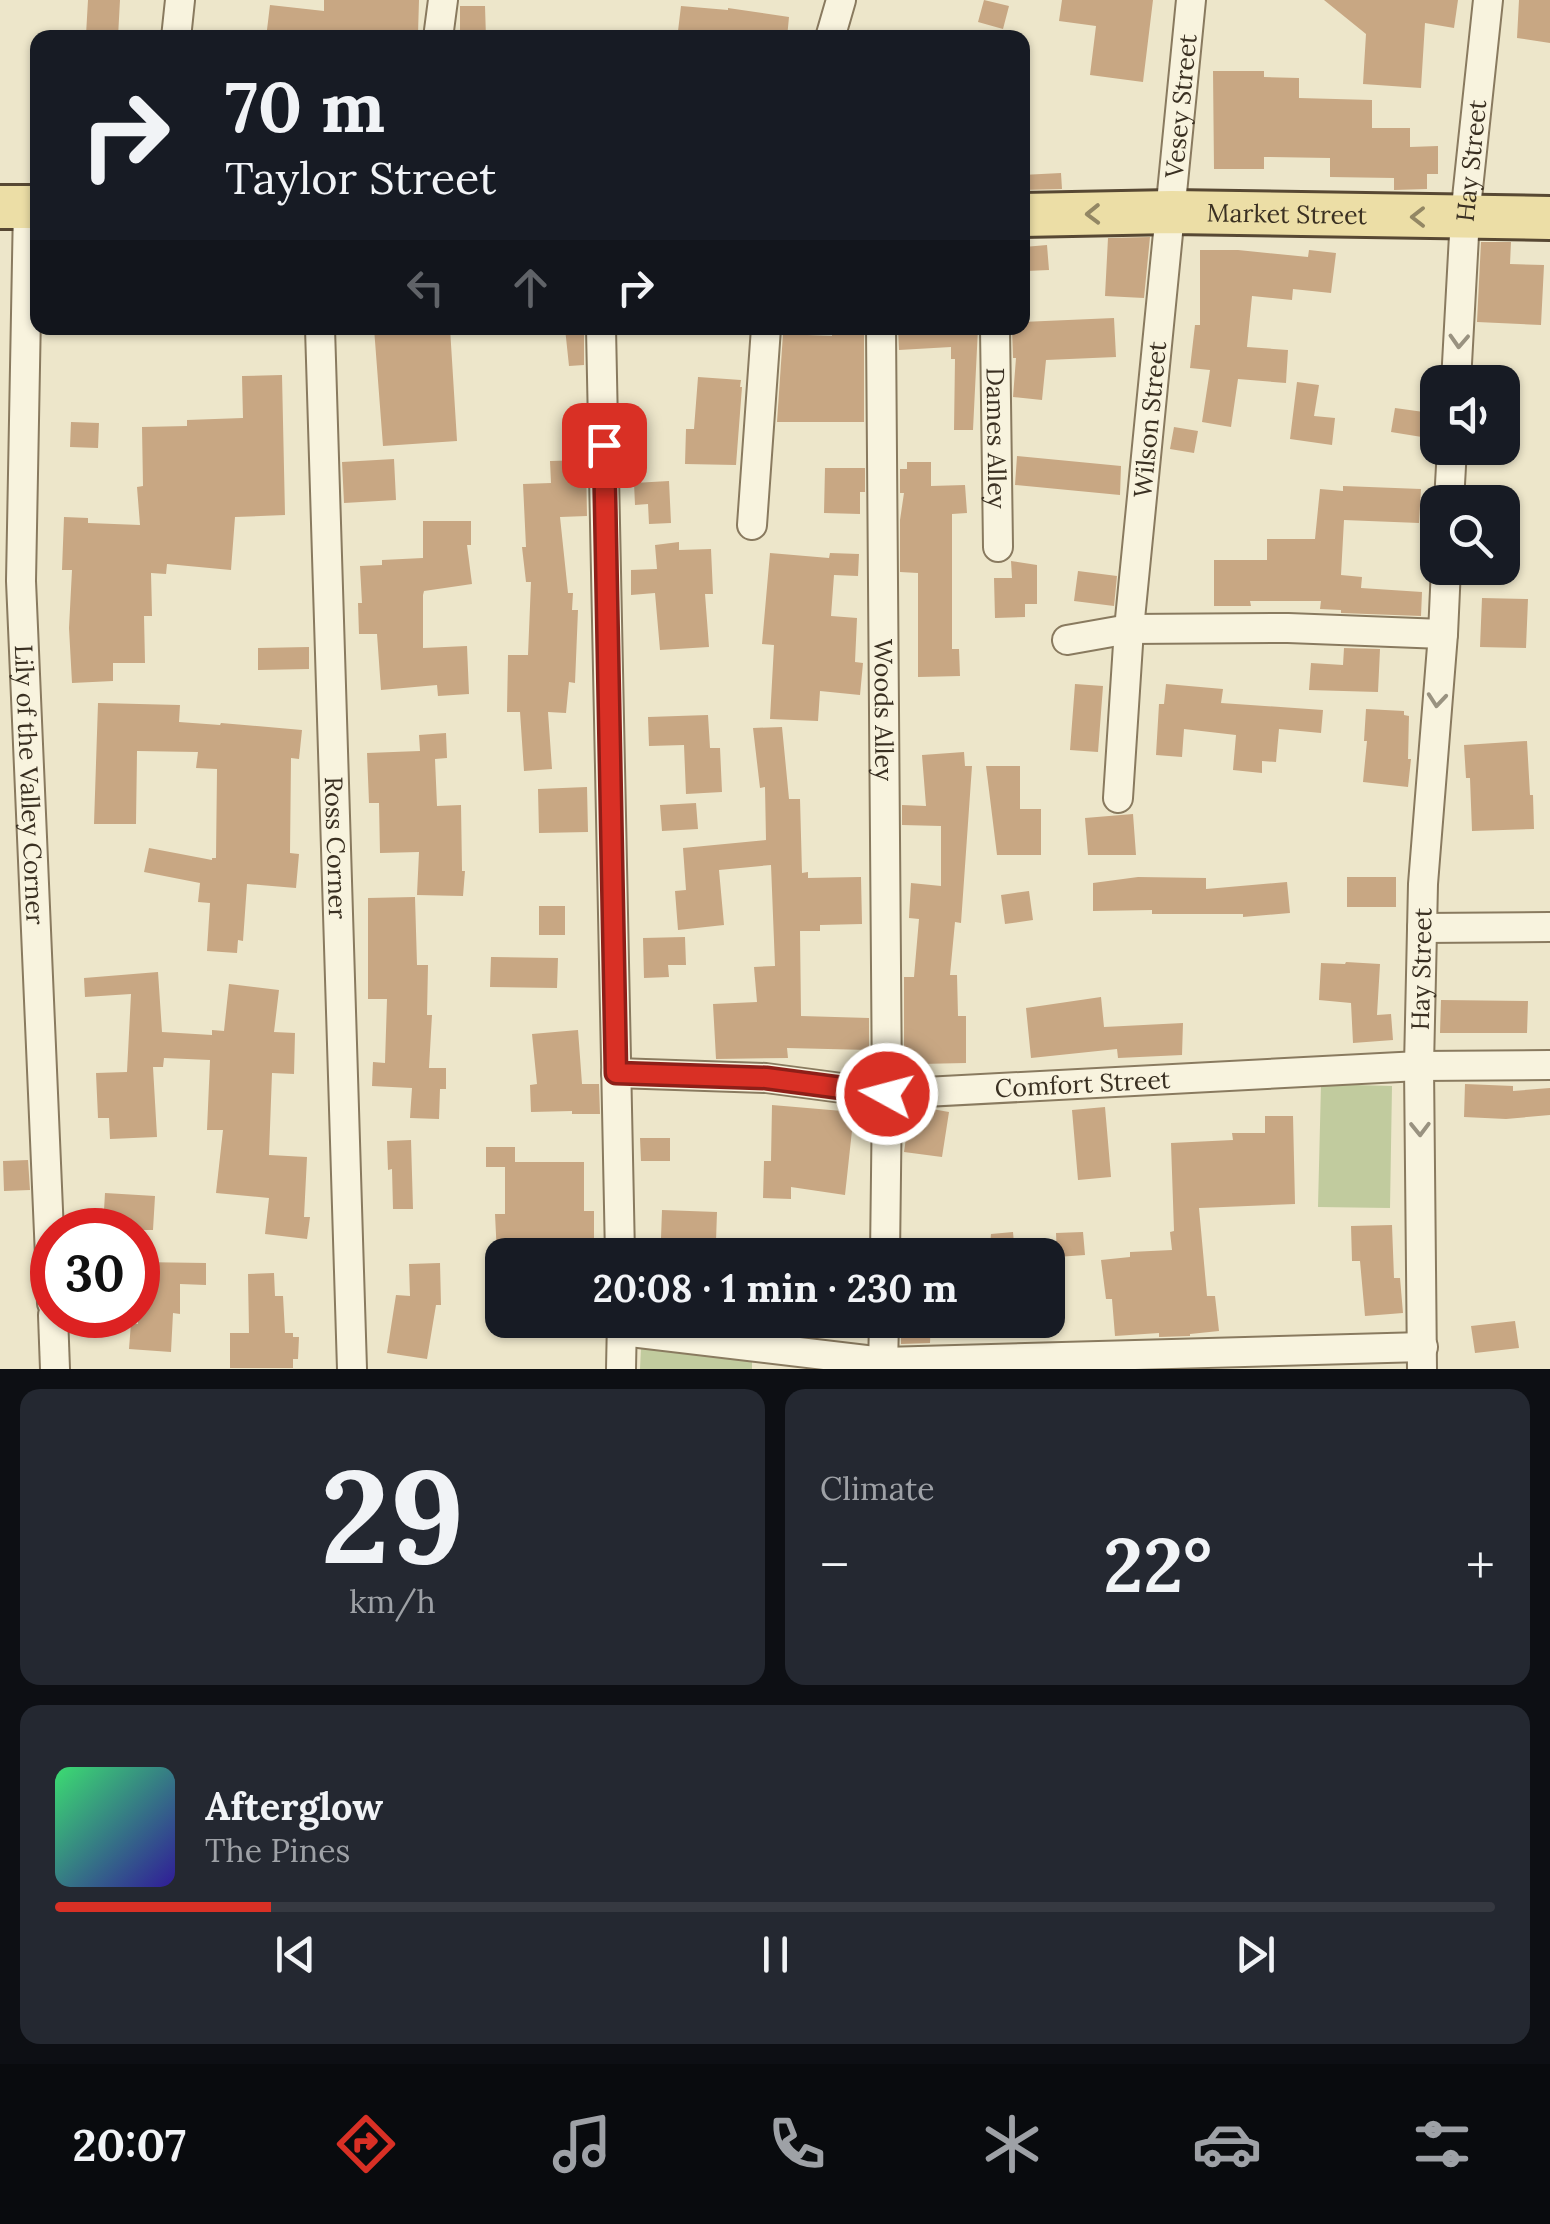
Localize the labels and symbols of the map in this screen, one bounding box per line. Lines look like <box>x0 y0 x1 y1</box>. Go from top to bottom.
street label: Vesey Street <box>1157 32 1204 180</box>
street label: Hay Street <box>1449 98 1493 223</box>
street label: Market Street <box>1206 197 1368 231</box>
one-way arrow <box>1084 203 1100 224</box>
one-way arrow <box>1409 206 1425 227</box>
one-way arrow <box>1449 334 1470 350</box>
street label: Wilson Street <box>1126 339 1173 499</box>
street label: Dames Alley <box>980 367 1013 510</box>
pin <box>562 403 647 488</box>
street label: Woods Alley <box>867 639 901 782</box>
street label: Lily of the Valley Corner <box>8 644 52 926</box>
one-way arrow <box>1427 692 1449 708</box>
street label: Ross Corner <box>318 776 354 920</box>
street label: Hay Street <box>1404 907 1438 1031</box>
position arrow <box>835 1042 939 1146</box>
street label: Comfort Street <box>994 1063 1171 1104</box>
one-way arrow <box>1409 1122 1431 1138</box>
speed limit sign: 30 <box>30 1208 160 1338</box>

